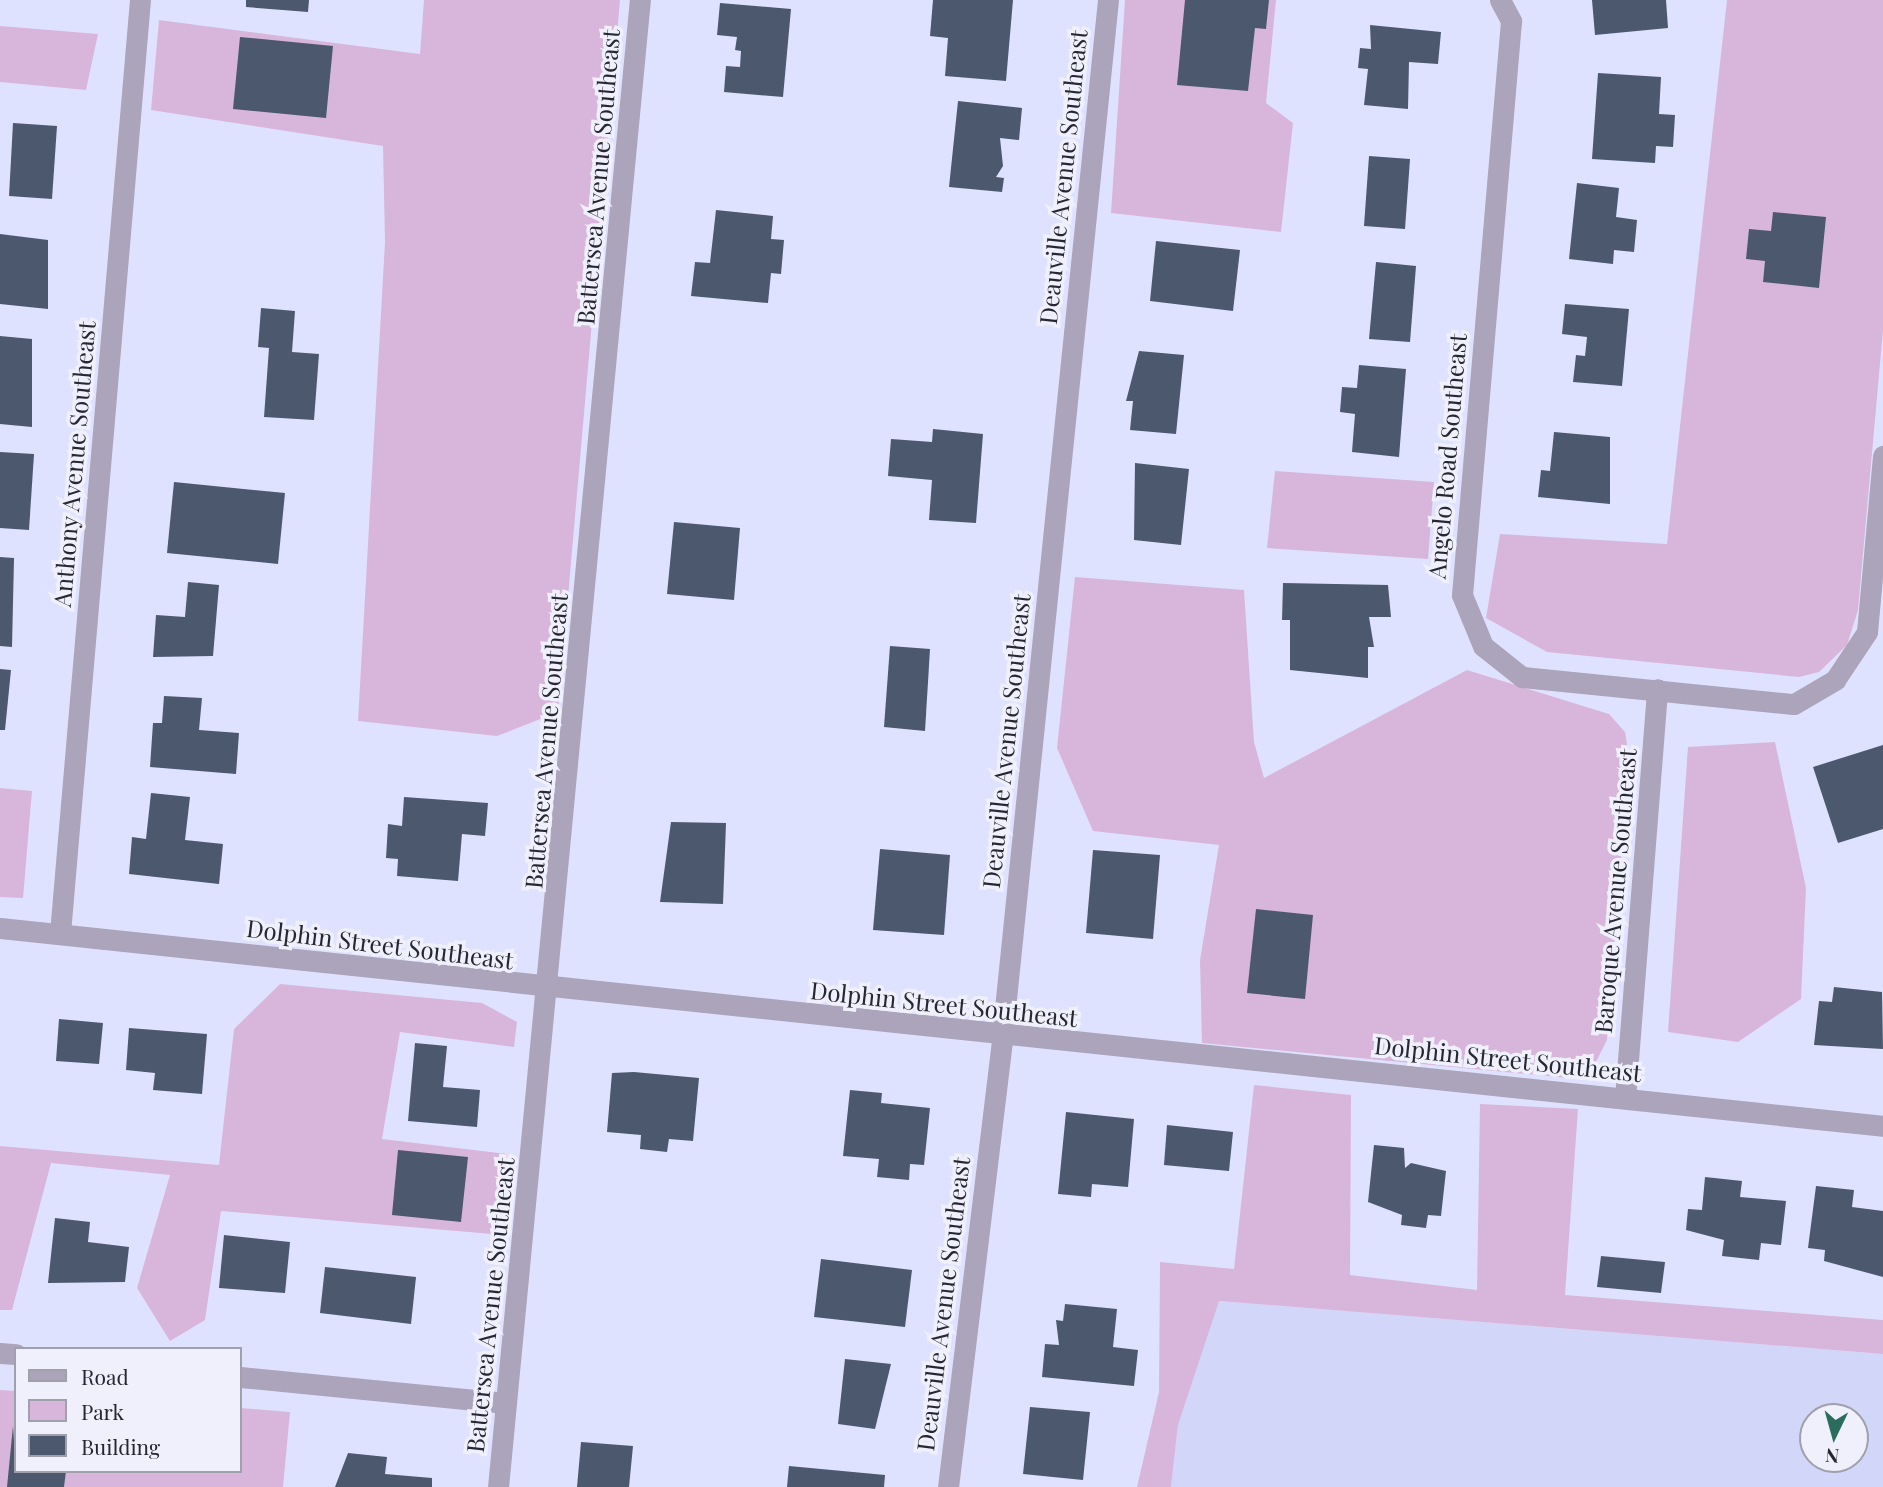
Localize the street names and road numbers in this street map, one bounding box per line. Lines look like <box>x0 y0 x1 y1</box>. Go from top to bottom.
street label: Battersea Avenue Southeast <box>571 27 625 327</box>
street label: Deauville Avenue Southeast <box>1033 28 1093 326</box>
street label: Anthony Avenue Southeast <box>47 319 101 609</box>
street label: Angelo Road Southeast <box>1422 332 1472 580</box>
street label: Battersea Avenue Southeast <box>519 591 573 891</box>
street label: Deauville Avenue Southeast <box>976 592 1036 890</box>
street label: Baroque Avenue Southeast <box>1588 747 1642 1035</box>
street label: Dolphin Street Southeast <box>245 913 515 975</box>
street label: Dolphin Street Southeast <box>809 976 1079 1032</box>
street label: Dolphin Street Southeast <box>1373 1031 1643 1087</box>
street label: Battersea Avenue Southeast <box>460 1155 520 1455</box>
street label: Deauville Avenue Southeast <box>911 1155 975 1453</box>

